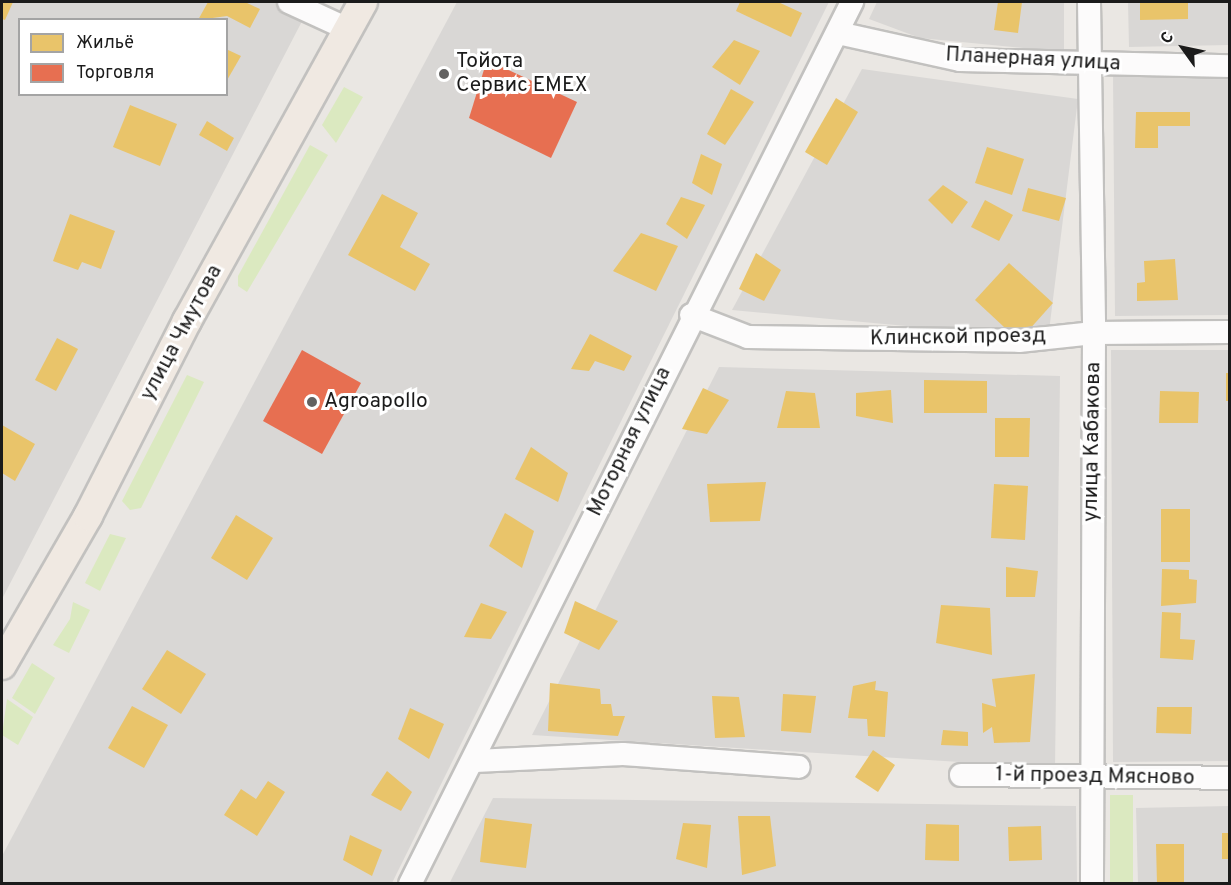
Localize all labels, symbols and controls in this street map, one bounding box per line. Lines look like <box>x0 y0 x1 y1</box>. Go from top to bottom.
legend <box>18 18 228 96</box>
north arrow <box>1153 18 1213 78</box>
text: С <box>1157 28 1179 48</box>
text: Жильё <box>76 32 134 55</box>
street label: Планерная улица <box>945 43 1121 77</box>
place label: Тойота Сервис EMEX <box>456 49 587 99</box>
text: Торговля <box>76 62 154 85</box>
marker: Тойота Сервис EMEX <box>437 67 451 81</box>
street label: улица Чмутова <box>136 261 228 405</box>
street label: Клинской проезд <box>870 324 1046 352</box>
street label: улица Кабакова <box>1079 362 1107 522</box>
street label: Моторная улица <box>583 363 677 521</box>
place label: Agroapollo <box>324 389 428 415</box>
marker: Agroapollo <box>305 395 319 409</box>
street label: 1-й проезд Мясново <box>995 763 1195 791</box>

